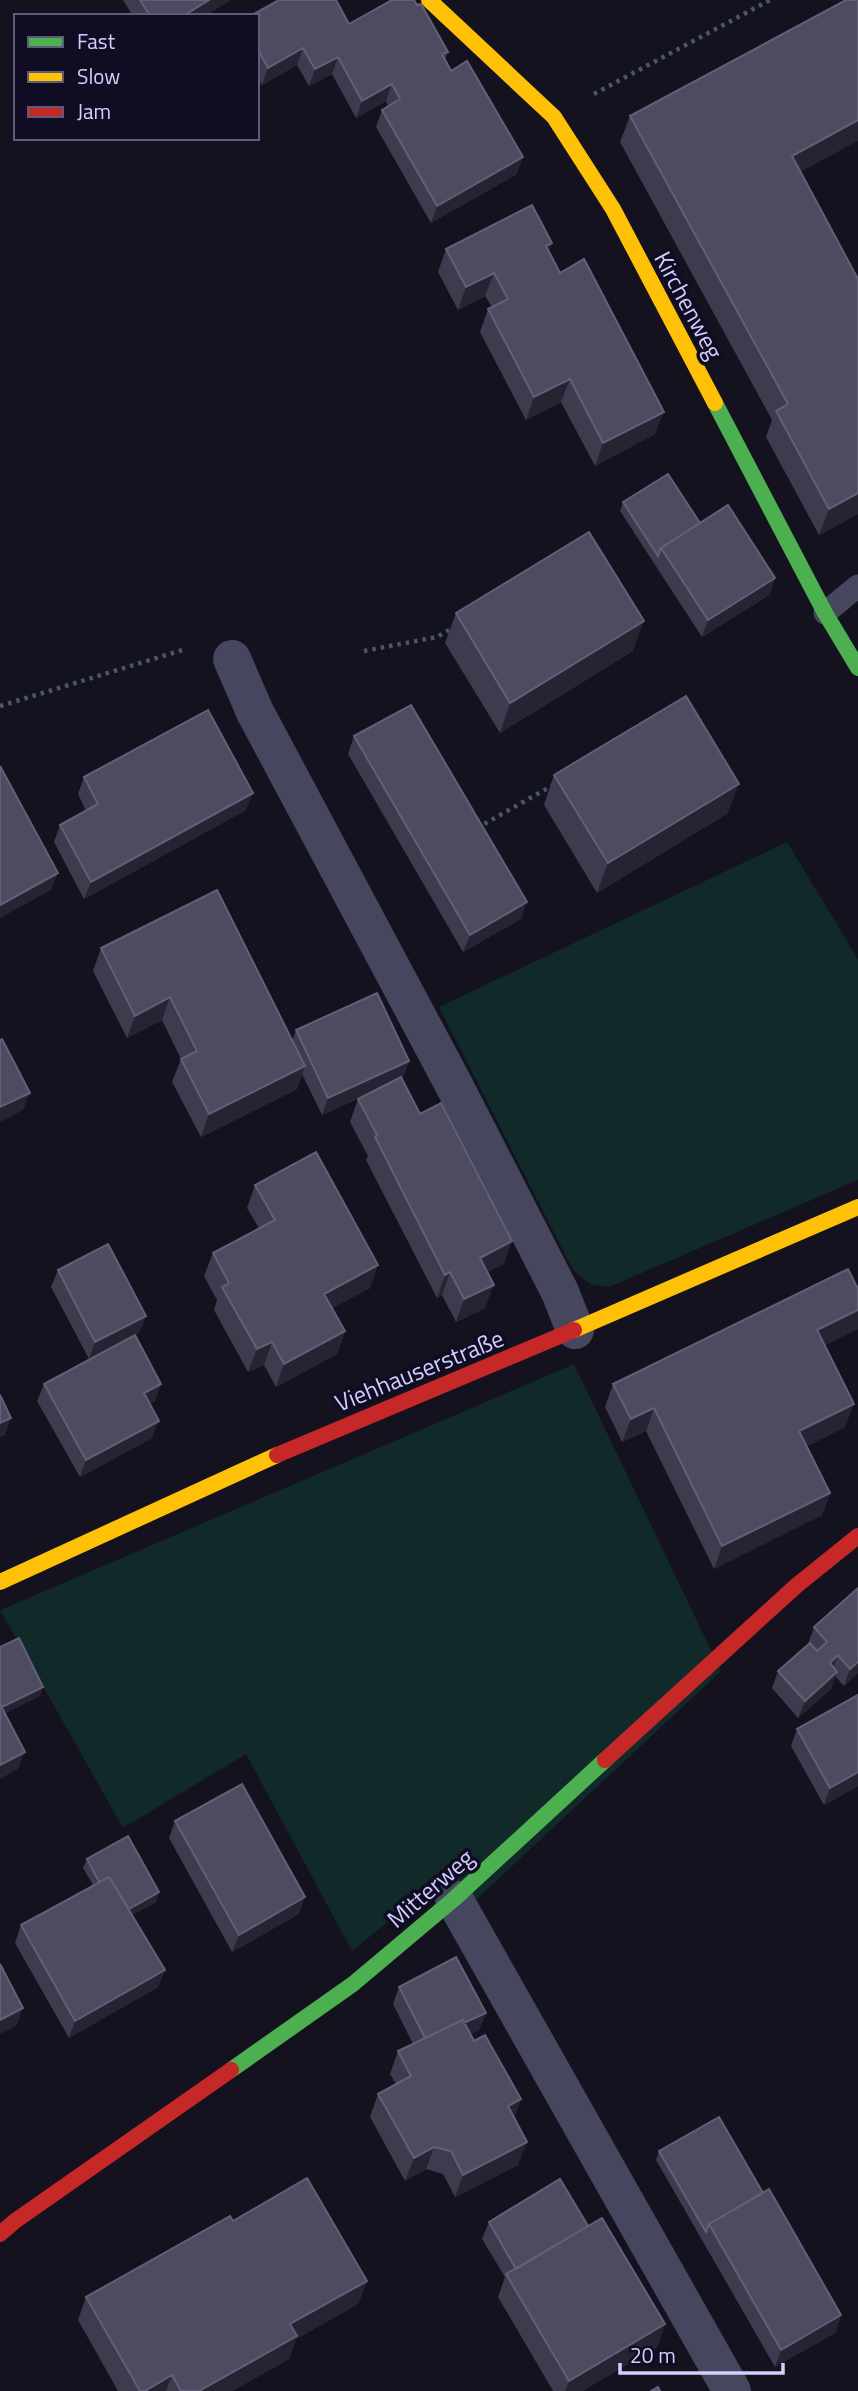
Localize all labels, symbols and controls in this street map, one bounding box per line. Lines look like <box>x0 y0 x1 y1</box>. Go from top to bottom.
legend <box>14 14 259 140</box>
text: Fast <box>77 25 116 57</box>
text: Slow <box>77 60 120 92</box>
text: Jam <box>77 95 111 127</box>
street label: Kirchenweg <box>645 245 733 365</box>
street label: Viehhauserstraße <box>329 1320 509 1420</box>
street label: Mitterweg <box>378 1840 482 1936</box>
scale bar <box>620 2332 783 2376</box>
text: 20 m <box>630 2339 676 2371</box>

